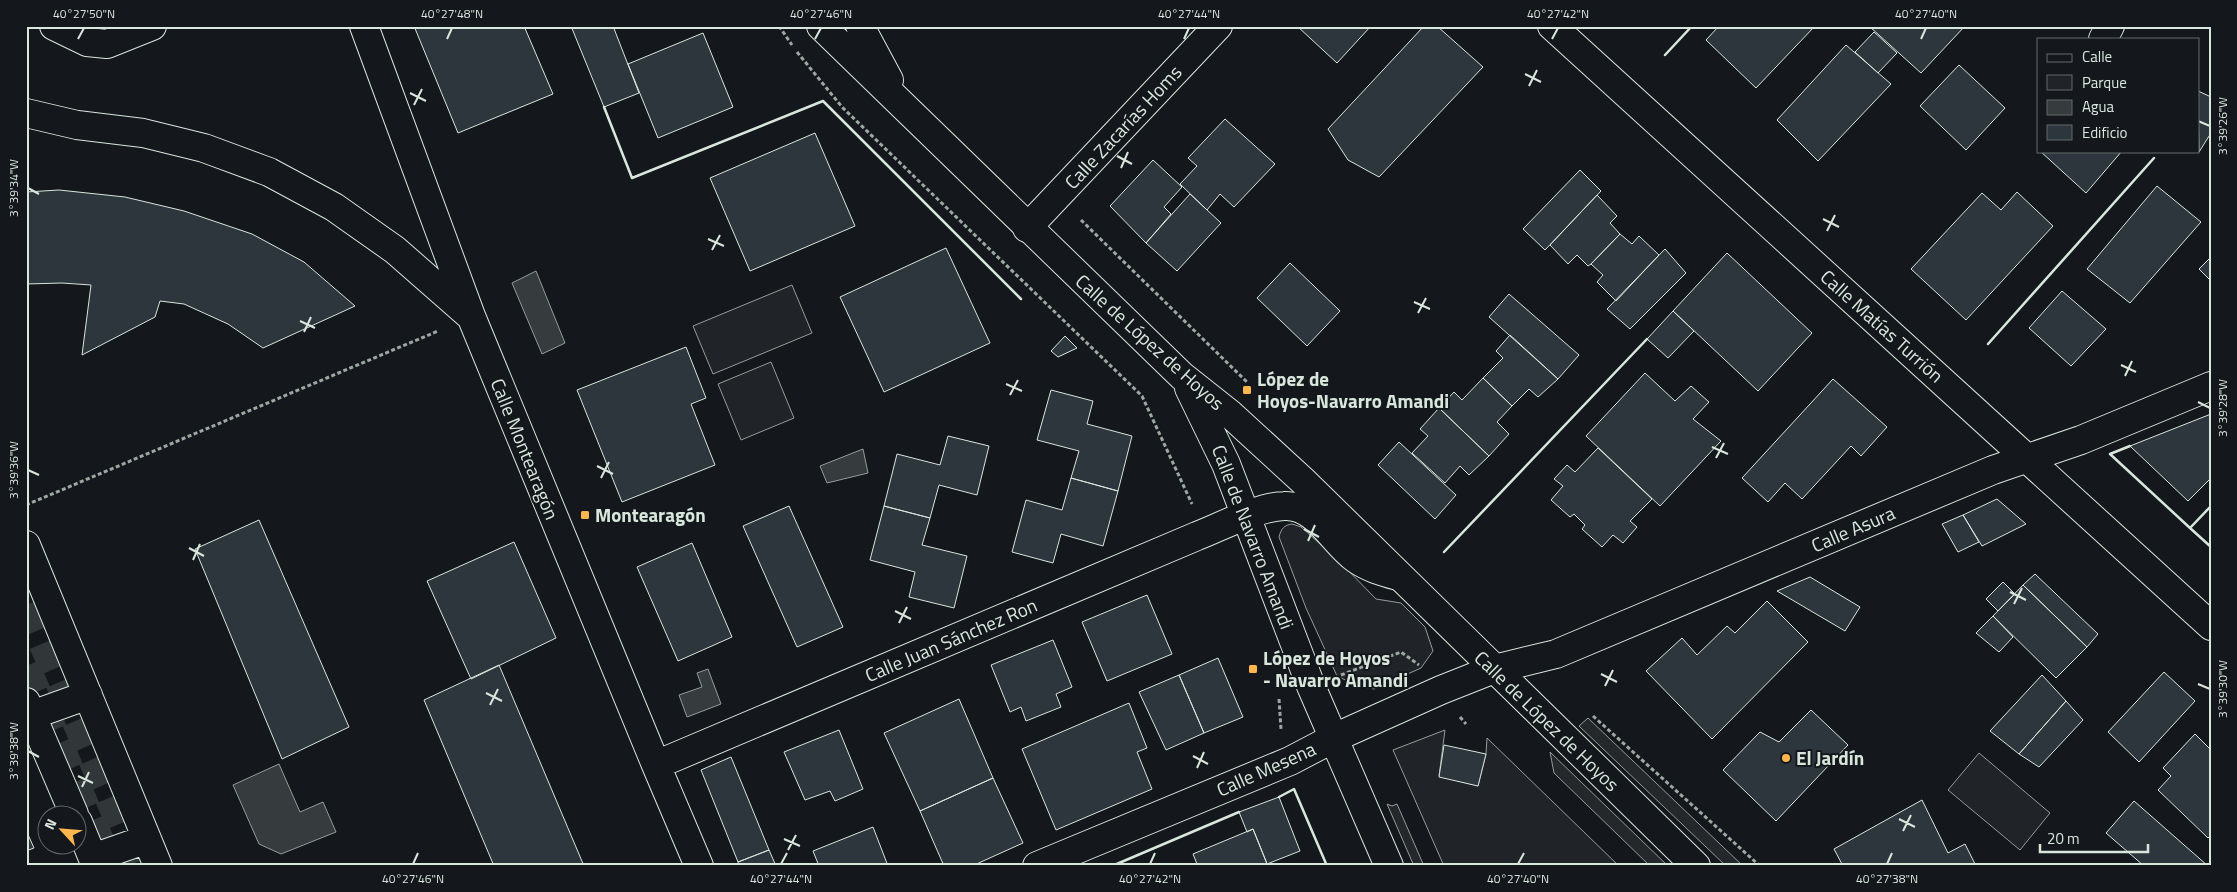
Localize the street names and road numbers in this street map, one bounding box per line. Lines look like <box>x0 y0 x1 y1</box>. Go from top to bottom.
street label: Calle Zacarías Homs <box>1057 58 1188 195</box>
street label: Calle Matías Turrión <box>1814 262 1950 389</box>
street label: Calle de López de Hoyos <box>1069 267 1231 417</box>
street label: Calle Montearagón <box>484 374 567 524</box>
street label: Calle de Navarro Amandi <box>1205 440 1302 633</box>
street label: Calle Asura <box>1806 498 1900 559</box>
street label: Calle Juan Sánchez Ron <box>860 590 1041 689</box>
street label: Calle de López de Hoyos <box>1468 644 1627 798</box>
street label: Calle Mesena <box>1211 734 1321 803</box>

